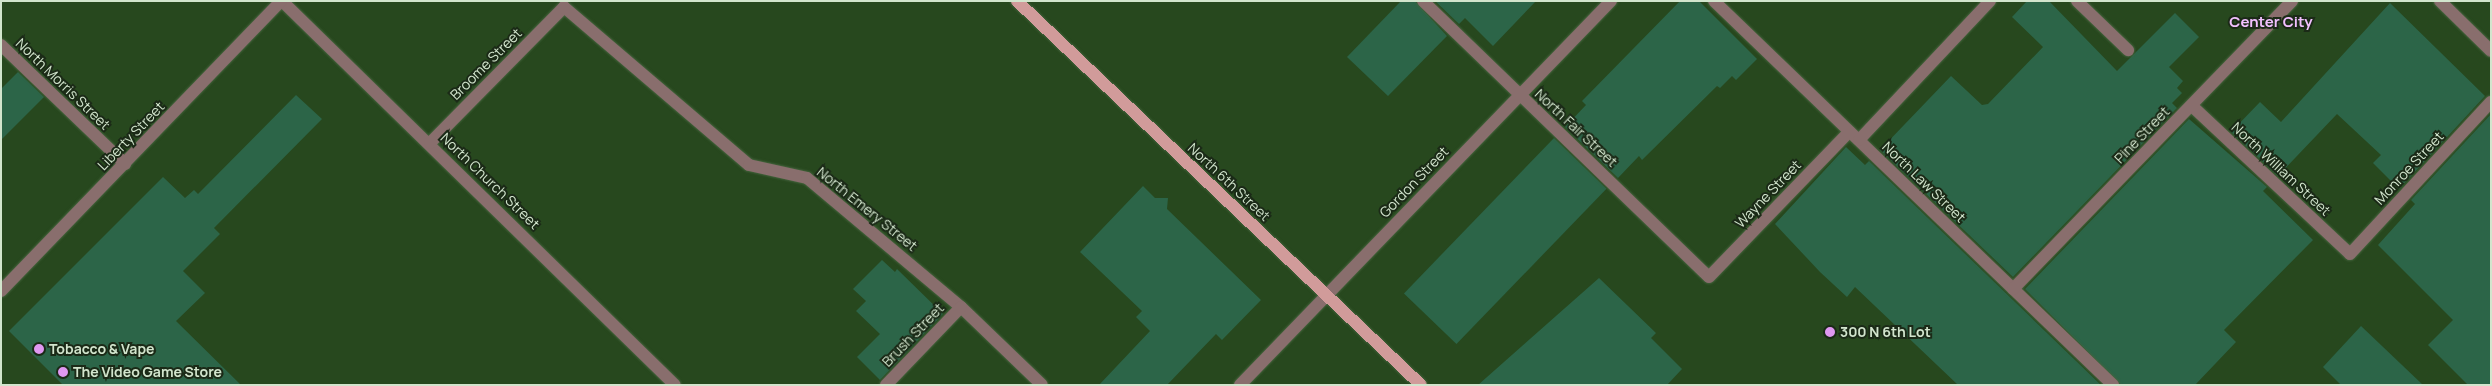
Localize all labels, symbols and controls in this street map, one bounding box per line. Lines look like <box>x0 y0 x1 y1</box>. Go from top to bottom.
district label: Center City <box>2229 13 2313 31</box>
street label: Broome Street <box>447 25 525 103</box>
street label: North Morris Street <box>12 35 114 133</box>
street label: North Fair Street <box>1531 86 1621 170</box>
street label: Liberty Street <box>94 98 168 174</box>
street label: Pine Street <box>2111 103 2173 167</box>
street label: North William Street <box>2228 119 2334 219</box>
street label: Monroe Street <box>2371 128 2447 208</box>
street label: North Church Street <box>437 129 543 233</box>
street label: North Law Street <box>1879 138 1969 226</box>
street label: North 6th Street <box>1184 140 1274 224</box>
street label: Gordon Street <box>1376 143 1452 221</box>
street label: Wayne Street <box>1732 157 1804 231</box>
street label: North Emery Street <box>814 163 920 255</box>
street label: Brush Street <box>879 300 947 370</box>
place label: 300 N 6th Lot <box>1840 324 1931 340</box>
marker: 300 N 6th Lot <box>1824 326 1836 338</box>
place label: Tobacco & Vape <box>49 341 154 357</box>
marker: Tobacco & Vape <box>33 343 45 355</box>
place label: The Video Game Store <box>73 364 222 380</box>
marker: The Video Game Store <box>57 366 69 378</box>

